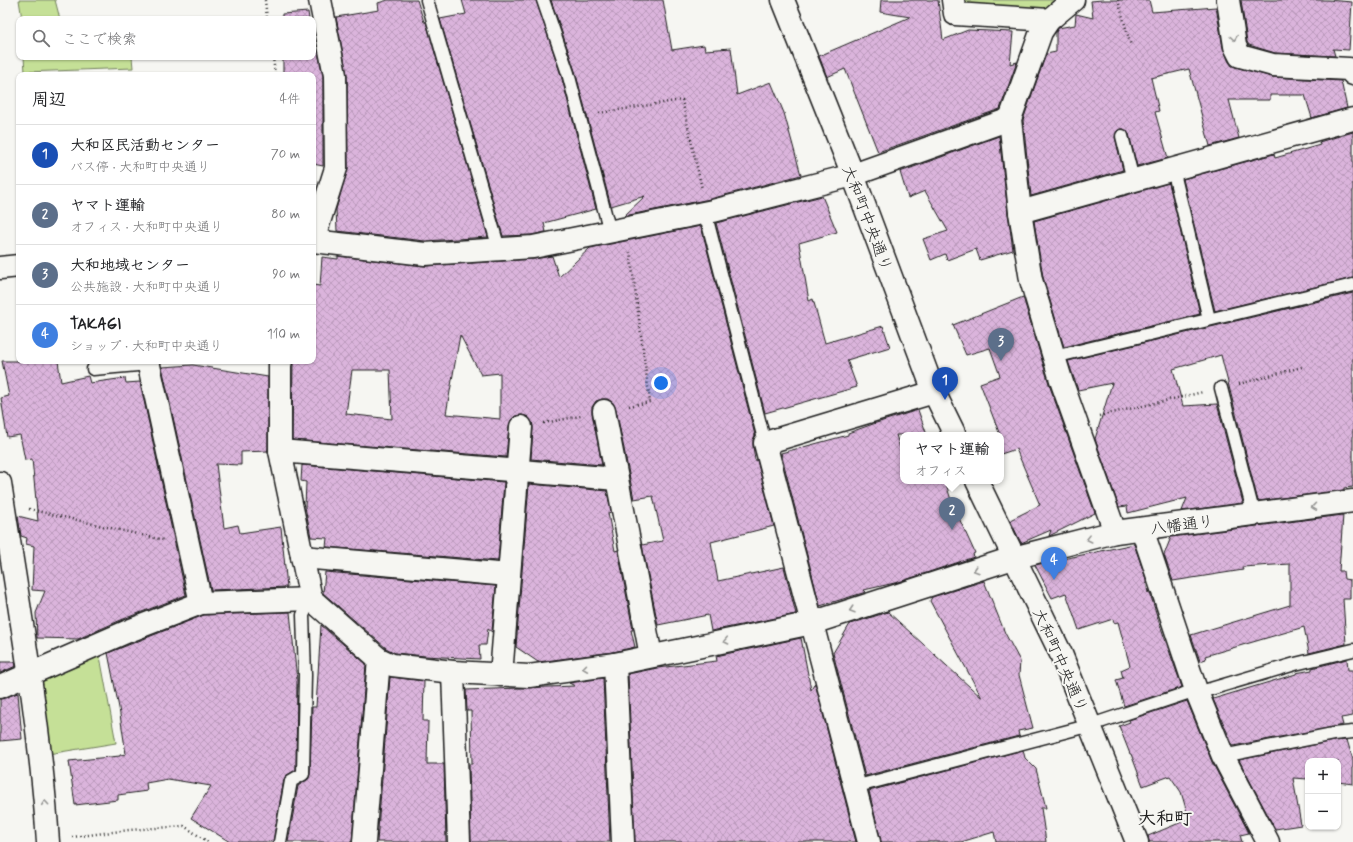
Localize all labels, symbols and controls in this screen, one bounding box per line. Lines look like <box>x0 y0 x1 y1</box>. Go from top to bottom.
search box <box>16 16 316 60</box>
icon: search <box>30 27 52 49</box>
text: ここで検索 <box>62 30 137 50</box>
one-way arrow <box>1229 35 1238 41</box>
text: 周辺 <box>32 89 66 111</box>
text: 4件 <box>279 91 300 108</box>
text: 大和区民活動センター <box>70 136 220 156</box>
text: 1 <box>42 146 48 163</box>
text: 70 m <box>271 146 300 163</box>
text: バス停 · 大和町中央通り <box>70 159 210 176</box>
street label: 大和町中央通り <box>837 162 896 275</box>
text: ヤマト運輸 <box>70 196 145 216</box>
text: 2 <box>42 206 48 223</box>
text: 80 m <box>271 206 300 223</box>
text: オフィス · 大和町中央通り <box>70 219 223 236</box>
text: 大和地域センター <box>70 256 190 276</box>
text: 3 <box>42 266 48 283</box>
text: 90 m <box>272 266 300 283</box>
text: 公共施設 · 大和町中央通り <box>70 279 223 296</box>
text: TAKAGI <box>70 315 122 335</box>
text: 4 <box>41 326 49 343</box>
text: 110 m <box>267 326 300 343</box>
pin: 3 <box>988 328 1014 361</box>
text: ショップ · 大和町中央通り <box>70 338 222 355</box>
pin: 1 <box>932 367 958 400</box>
your location <box>651 373 671 393</box>
popup <box>900 432 1004 484</box>
text: ヤマト運輸 <box>914 440 990 460</box>
text: オフィス <box>914 463 967 480</box>
pin: 2 <box>939 497 965 530</box>
one-way arrow <box>1311 502 1317 511</box>
street label: 八幡通り <box>1149 511 1215 540</box>
one-way arrow <box>1086 534 1092 542</box>
pin: 4 <box>1041 547 1067 580</box>
one-way arrow <box>973 565 980 574</box>
one-way arrow <box>849 605 856 614</box>
street label: 大和町中央通り <box>1027 605 1092 716</box>
one-way arrow <box>723 636 729 644</box>
one-way arrow <box>582 663 588 672</box>
map controls <box>1305 758 1341 830</box>
button: + <box>1305 758 1341 794</box>
button: − <box>1305 794 1341 830</box>
one-way arrow <box>40 800 49 806</box>
district label: 大和町 <box>1138 807 1192 831</box>

